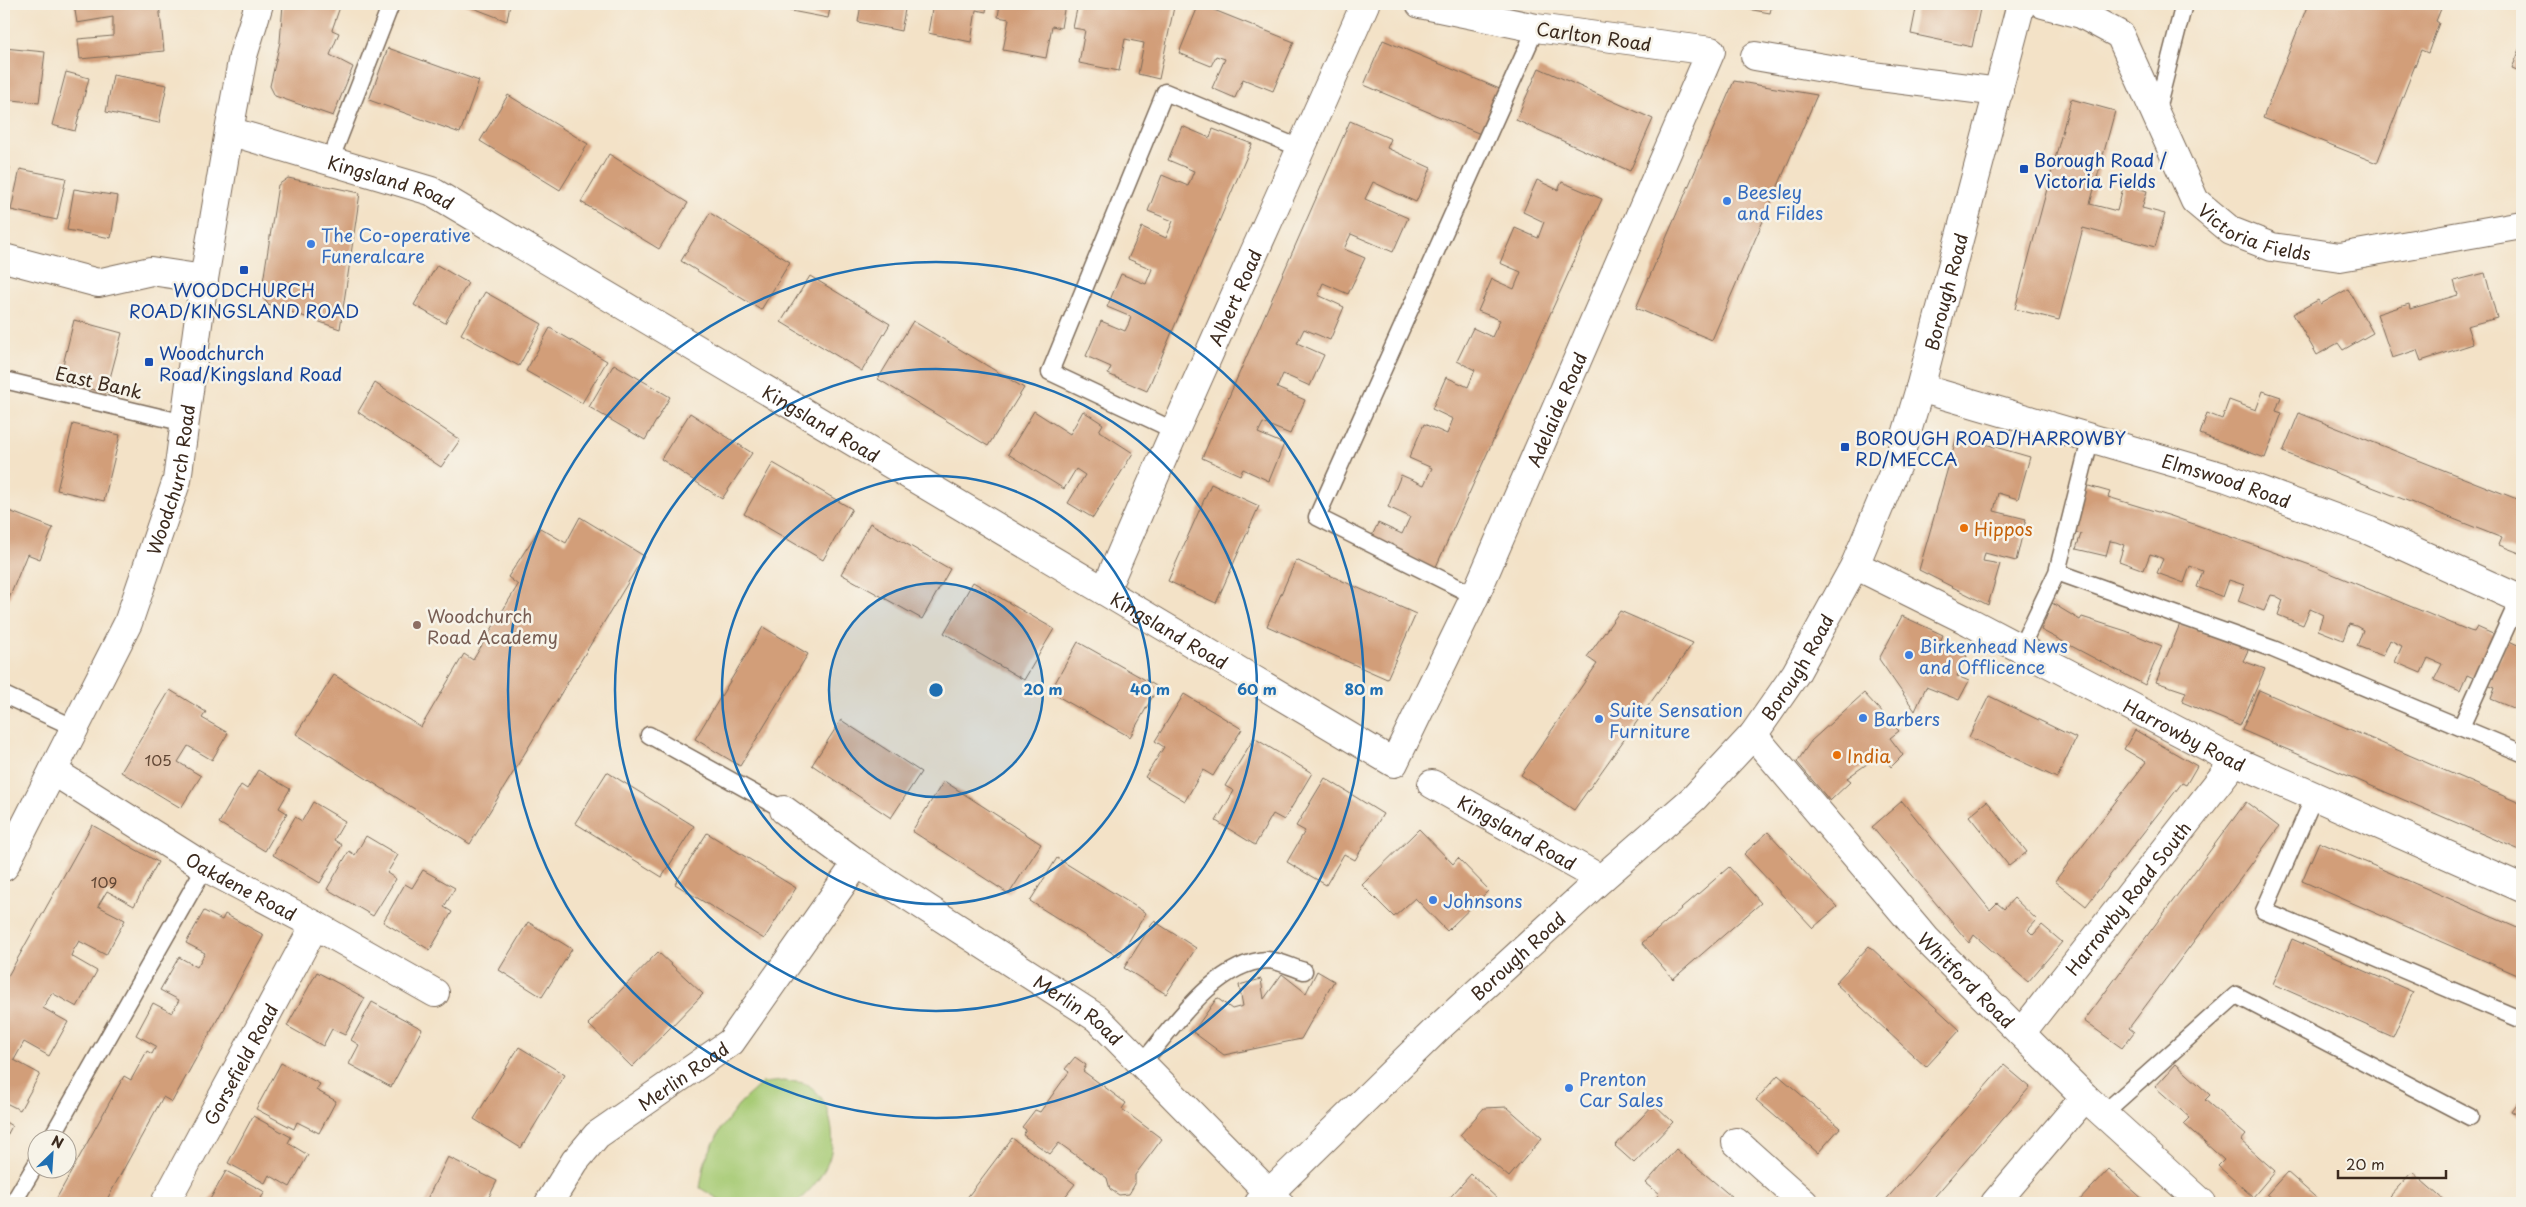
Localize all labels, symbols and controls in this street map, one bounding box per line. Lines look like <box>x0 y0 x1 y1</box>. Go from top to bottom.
street label: Carlton Road <box>1535 15 1653 57</box>
place label: Borough Road / Victoria Fields <box>2034 146 2167 194</box>
street label: Kingsland Road <box>325 148 460 216</box>
marker: Borough Road / Victoria Fields <box>2018 163 2030 175</box>
place label: Beesley and Fildes <box>1737 178 1823 226</box>
marker: Beesley and Fildes <box>1721 195 1733 207</box>
street label: Victoria Fields <box>2193 196 2313 266</box>
place label: The Co-operative Funeralcare <box>321 221 471 269</box>
street label: Borough Road <box>1917 230 1974 353</box>
marker: The Co-operative Funeralcare <box>305 238 317 250</box>
street label: Albert Road <box>1201 245 1268 350</box>
marker: WOODCHURCH ROAD/KINGSLAND ROAD <box>238 264 250 276</box>
place label: WOODCHURCH ROAD/KINGSLAND ROAD <box>129 276 359 324</box>
place label: Woodchurch Road/Kingsland Road <box>159 339 342 387</box>
street label: Adelaide Road <box>1519 348 1593 471</box>
marker: Woodchurch Road/Kingsland Road <box>143 356 155 368</box>
street label: East Bank <box>53 359 145 405</box>
street label: Kingsland Road <box>758 378 885 468</box>
street label: Woodchurch Road <box>139 402 201 558</box>
place label: BOROUGH ROAD/HARROWBY RD/MECCA <box>1855 424 2126 472</box>
marker: BOROUGH ROAD/HARROWBY RD/MECCA <box>1839 441 1851 453</box>
street label: Elmswood Road <box>2159 446 2295 514</box>
place label: Hippos <box>1974 515 2033 542</box>
marker: Hippos <box>1958 522 1970 534</box>
street label: Kingsland Road <box>1106 584 1234 675</box>
place label: Woodchurch Road Academy <box>427 602 558 650</box>
street label: Borough Road <box>1754 609 1839 725</box>
marker: Woodchurch Road Academy <box>411 619 423 631</box>
place label: Birkenhead News and Offlicence <box>1919 632 2068 680</box>
marker: Birkenhead News and Offlicence <box>1903 649 1915 661</box>
text: 20 m <box>1024 677 1062 700</box>
text: 40 m <box>1130 677 1170 700</box>
text: 60 m <box>1237 677 1277 700</box>
text: 80 m <box>1344 677 1384 700</box>
centre of rings <box>927 681 945 699</box>
street label: Harrowby Road <box>2119 692 2250 778</box>
place label: Suite Sensation Furniture <box>1609 696 1743 744</box>
place label: Barbers <box>1873 705 1940 732</box>
marker: Barbers <box>1857 712 1869 724</box>
marker: Suite Sensation Furniture <box>1593 713 1605 725</box>
place label: India <box>1847 742 1891 769</box>
house number: 105 <box>144 748 172 771</box>
marker: India <box>1831 749 1843 761</box>
street label: Kingsland Road <box>1453 788 1582 876</box>
street label: Harrowby Road South <box>2058 815 2197 981</box>
street label: Oakdene Road <box>181 845 302 927</box>
house number: 109 <box>91 870 117 893</box>
place label: Johnsons <box>1443 887 1523 914</box>
marker: Johnsons <box>1427 894 1439 906</box>
street label: Borough Road <box>1464 905 1571 1006</box>
street label: Whitford Road <box>1912 925 2021 1034</box>
street label: Merlin Road <box>1029 967 1130 1051</box>
street label: Gorsefield Road <box>196 998 284 1130</box>
street label: Merlin Road <box>632 1034 734 1116</box>
place label: Prenton Car Sales <box>1579 1065 1664 1113</box>
marker: Prenton Car Sales <box>1563 1082 1575 1094</box>
north arrow <box>28 1130 78 1180</box>
text: N <box>48 1130 67 1154</box>
scale bar <box>2338 1147 2446 1179</box>
text: 20 m <box>2346 1152 2385 1175</box>

